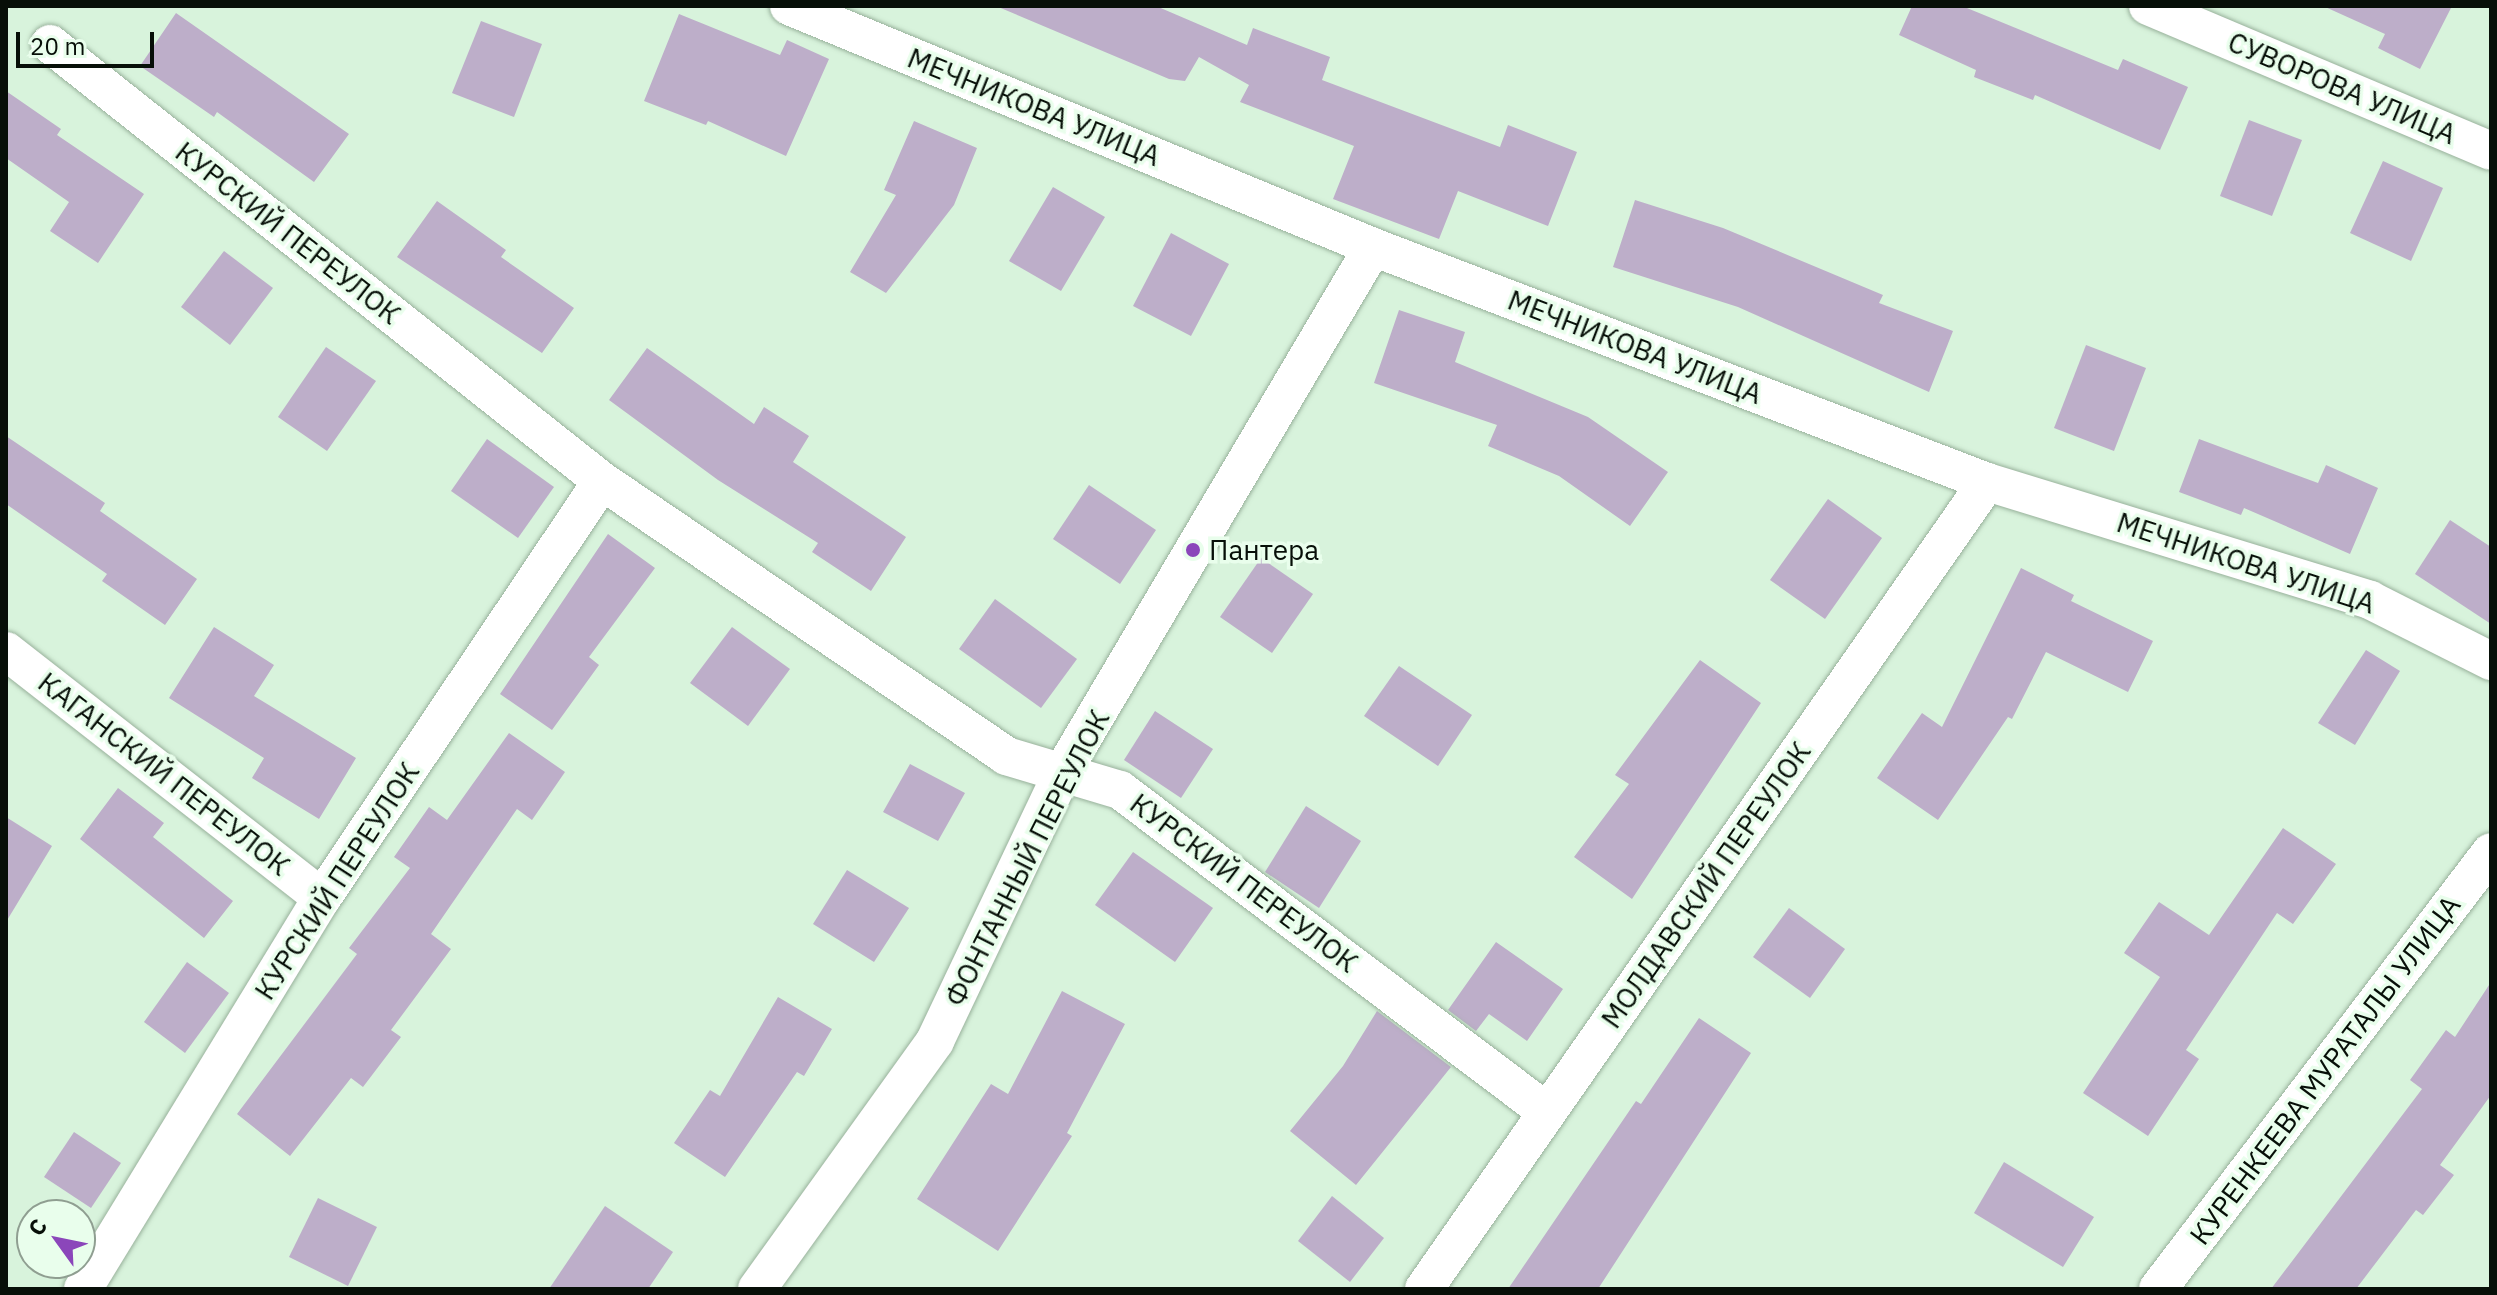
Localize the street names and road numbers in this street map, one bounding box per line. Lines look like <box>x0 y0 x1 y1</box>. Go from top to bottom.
street label: СУВОРОВА УЛИЦА <box>2223 25 2461 151</box>
street label: МЕЧНИКОВА УЛИЦА <box>903 41 1165 173</box>
street label: КУРСКИЙ ПЕРЕУЛОК <box>169 135 407 331</box>
street label: МЕЧНИКОВА УЛИЦА <box>1503 283 1767 411</box>
street label: МЕЧНИКОВА УЛИЦА <box>2113 505 2379 621</box>
street label: КАГАНСКИЙ ПЕРЕУЛОК <box>32 665 296 883</box>
street label: ФОНТАННЫЙ ПЕРЕУЛОК <box>938 704 1116 1012</box>
street label: МОЛДАВСКИЙ ПЕРЕУЛОК <box>1594 735 1818 1035</box>
street label: КУРСКИЙ ПЕРЕУЛОК <box>248 756 426 1006</box>
street label: КУРСКИЙ ПЕРЕУЛОК <box>1124 787 1364 979</box>
street label: КУРЕНКЕЕВА МУРАТАЛЫ УЛИЦА <box>2183 889 2467 1251</box>

